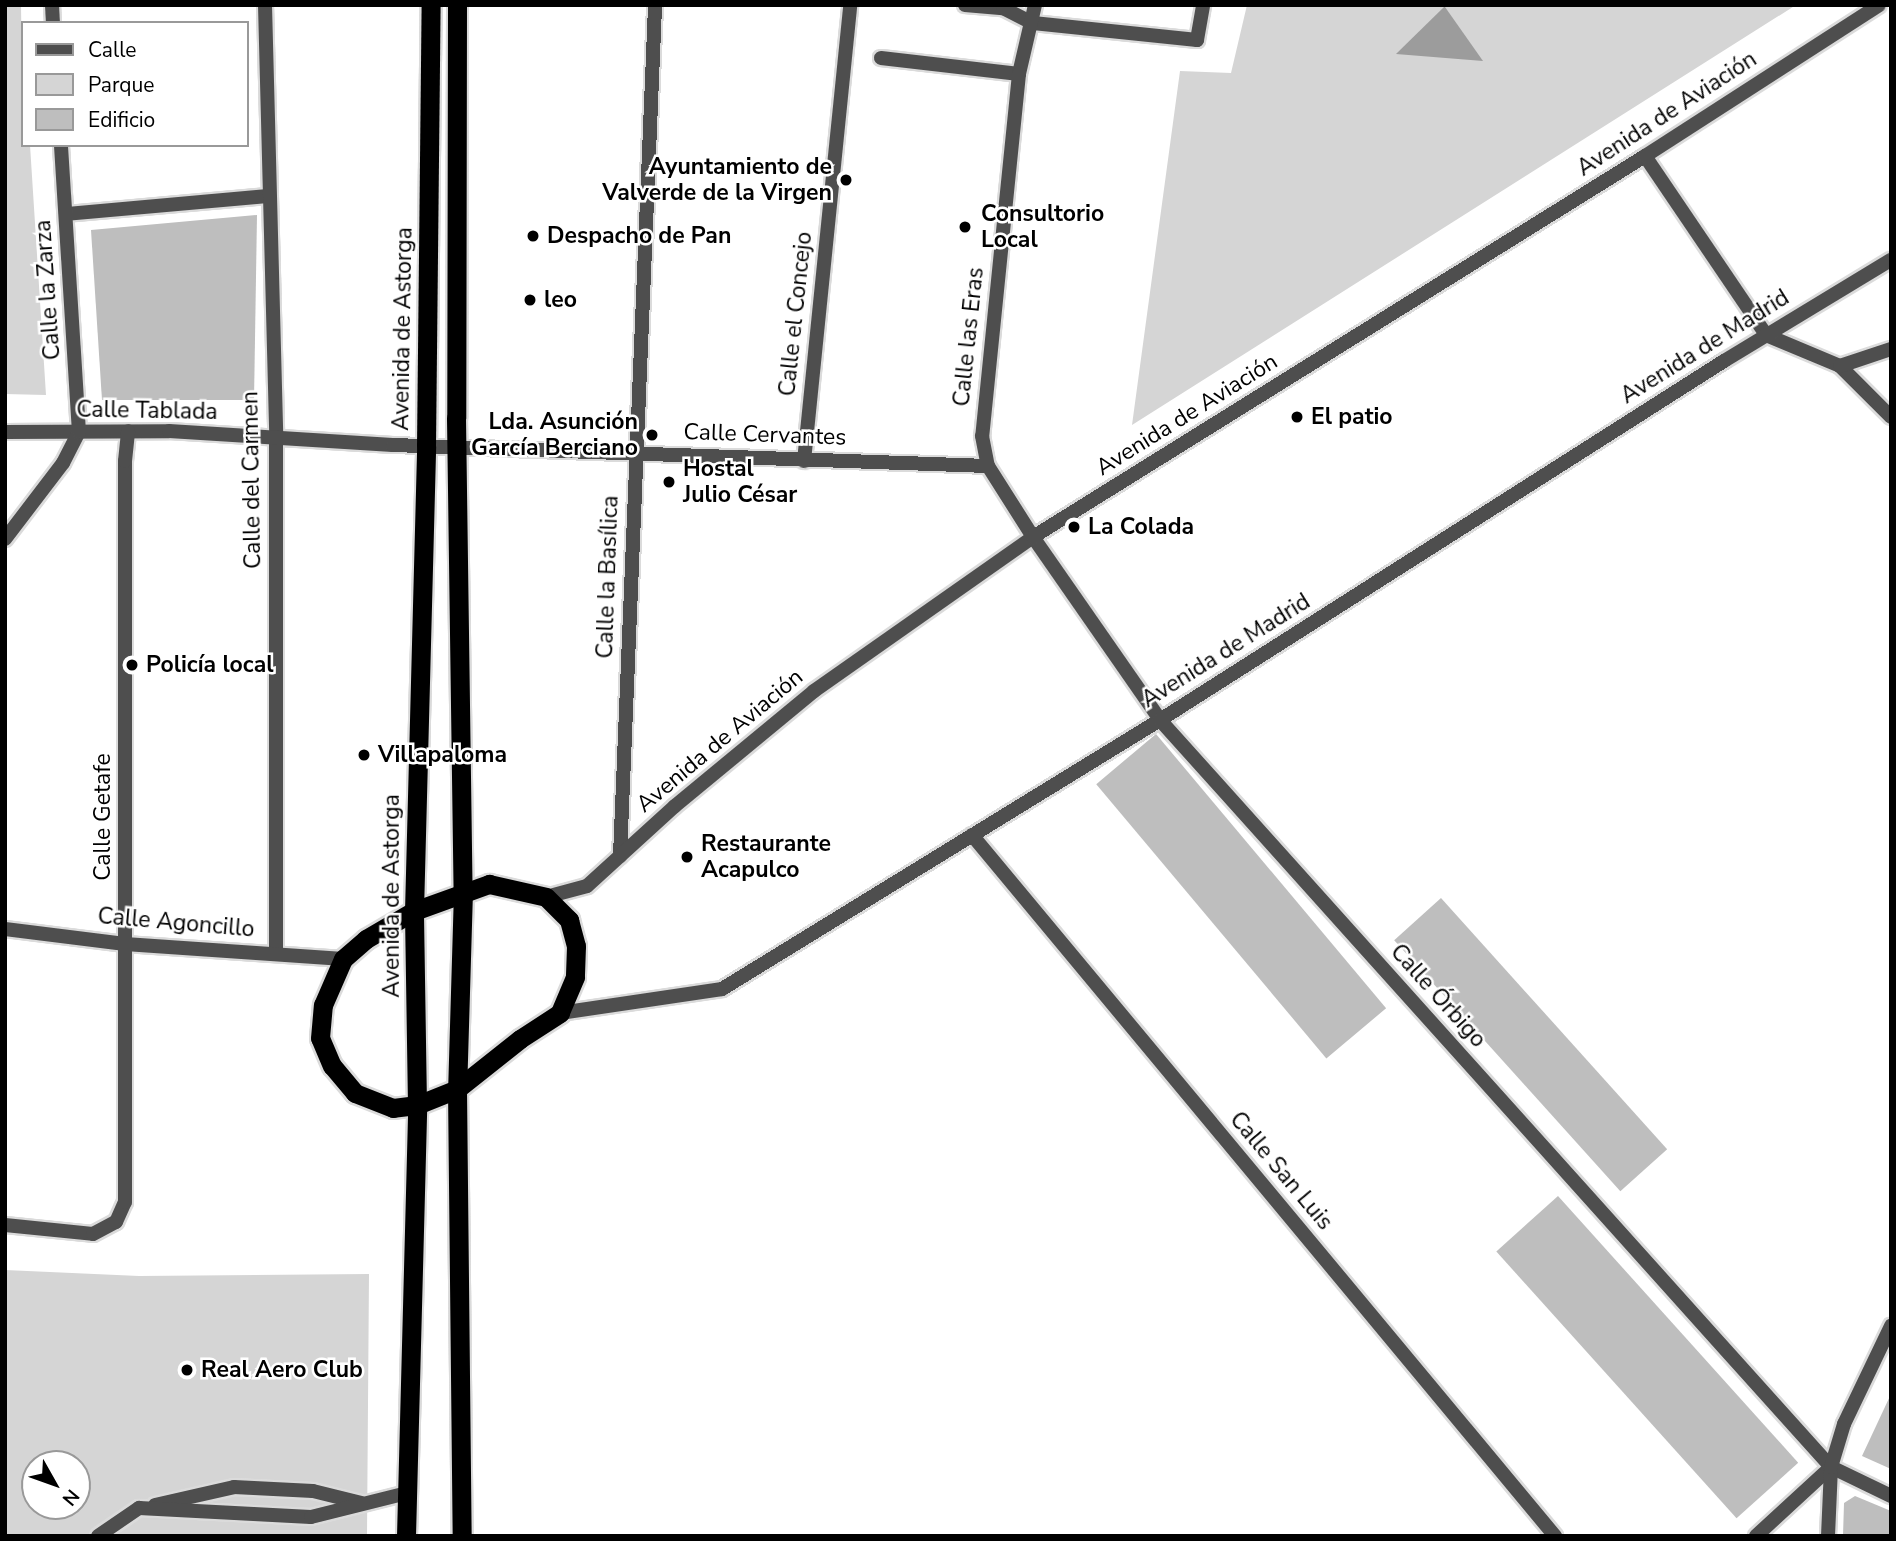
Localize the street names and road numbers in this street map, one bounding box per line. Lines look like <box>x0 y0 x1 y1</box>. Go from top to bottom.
street label: Avenida de Aviación <box>1572 46 1762 182</box>
street label: Calle la Zarza <box>29 219 67 361</box>
street label: Avenida de Astorga <box>387 227 419 431</box>
street label: Calle el Concejo <box>774 230 818 398</box>
street label: Calle las Eras <box>948 266 990 408</box>
street label: Avenida de Madrid <box>1616 284 1794 410</box>
street label: Avenida de Aviación <box>1091 348 1283 482</box>
street label: Calle del Carmen <box>237 391 267 569</box>
street label: Calle Tablada <box>76 396 218 426</box>
street label: Calle Cervantes <box>683 418 847 452</box>
street label: Calle la Basílica <box>591 495 625 659</box>
street label: Avenida de Madrid <box>1137 588 1315 714</box>
street label: Avenida de Aviación <box>631 663 809 819</box>
street label: Calle Getafe <box>89 753 117 881</box>
street label: Avenida de Astorga <box>378 794 406 998</box>
street label: Calle Agoncillo <box>96 902 256 944</box>
street label: Calle Órbigo <box>1384 939 1492 1053</box>
street label: Calle San Luis <box>1224 1106 1338 1236</box>

